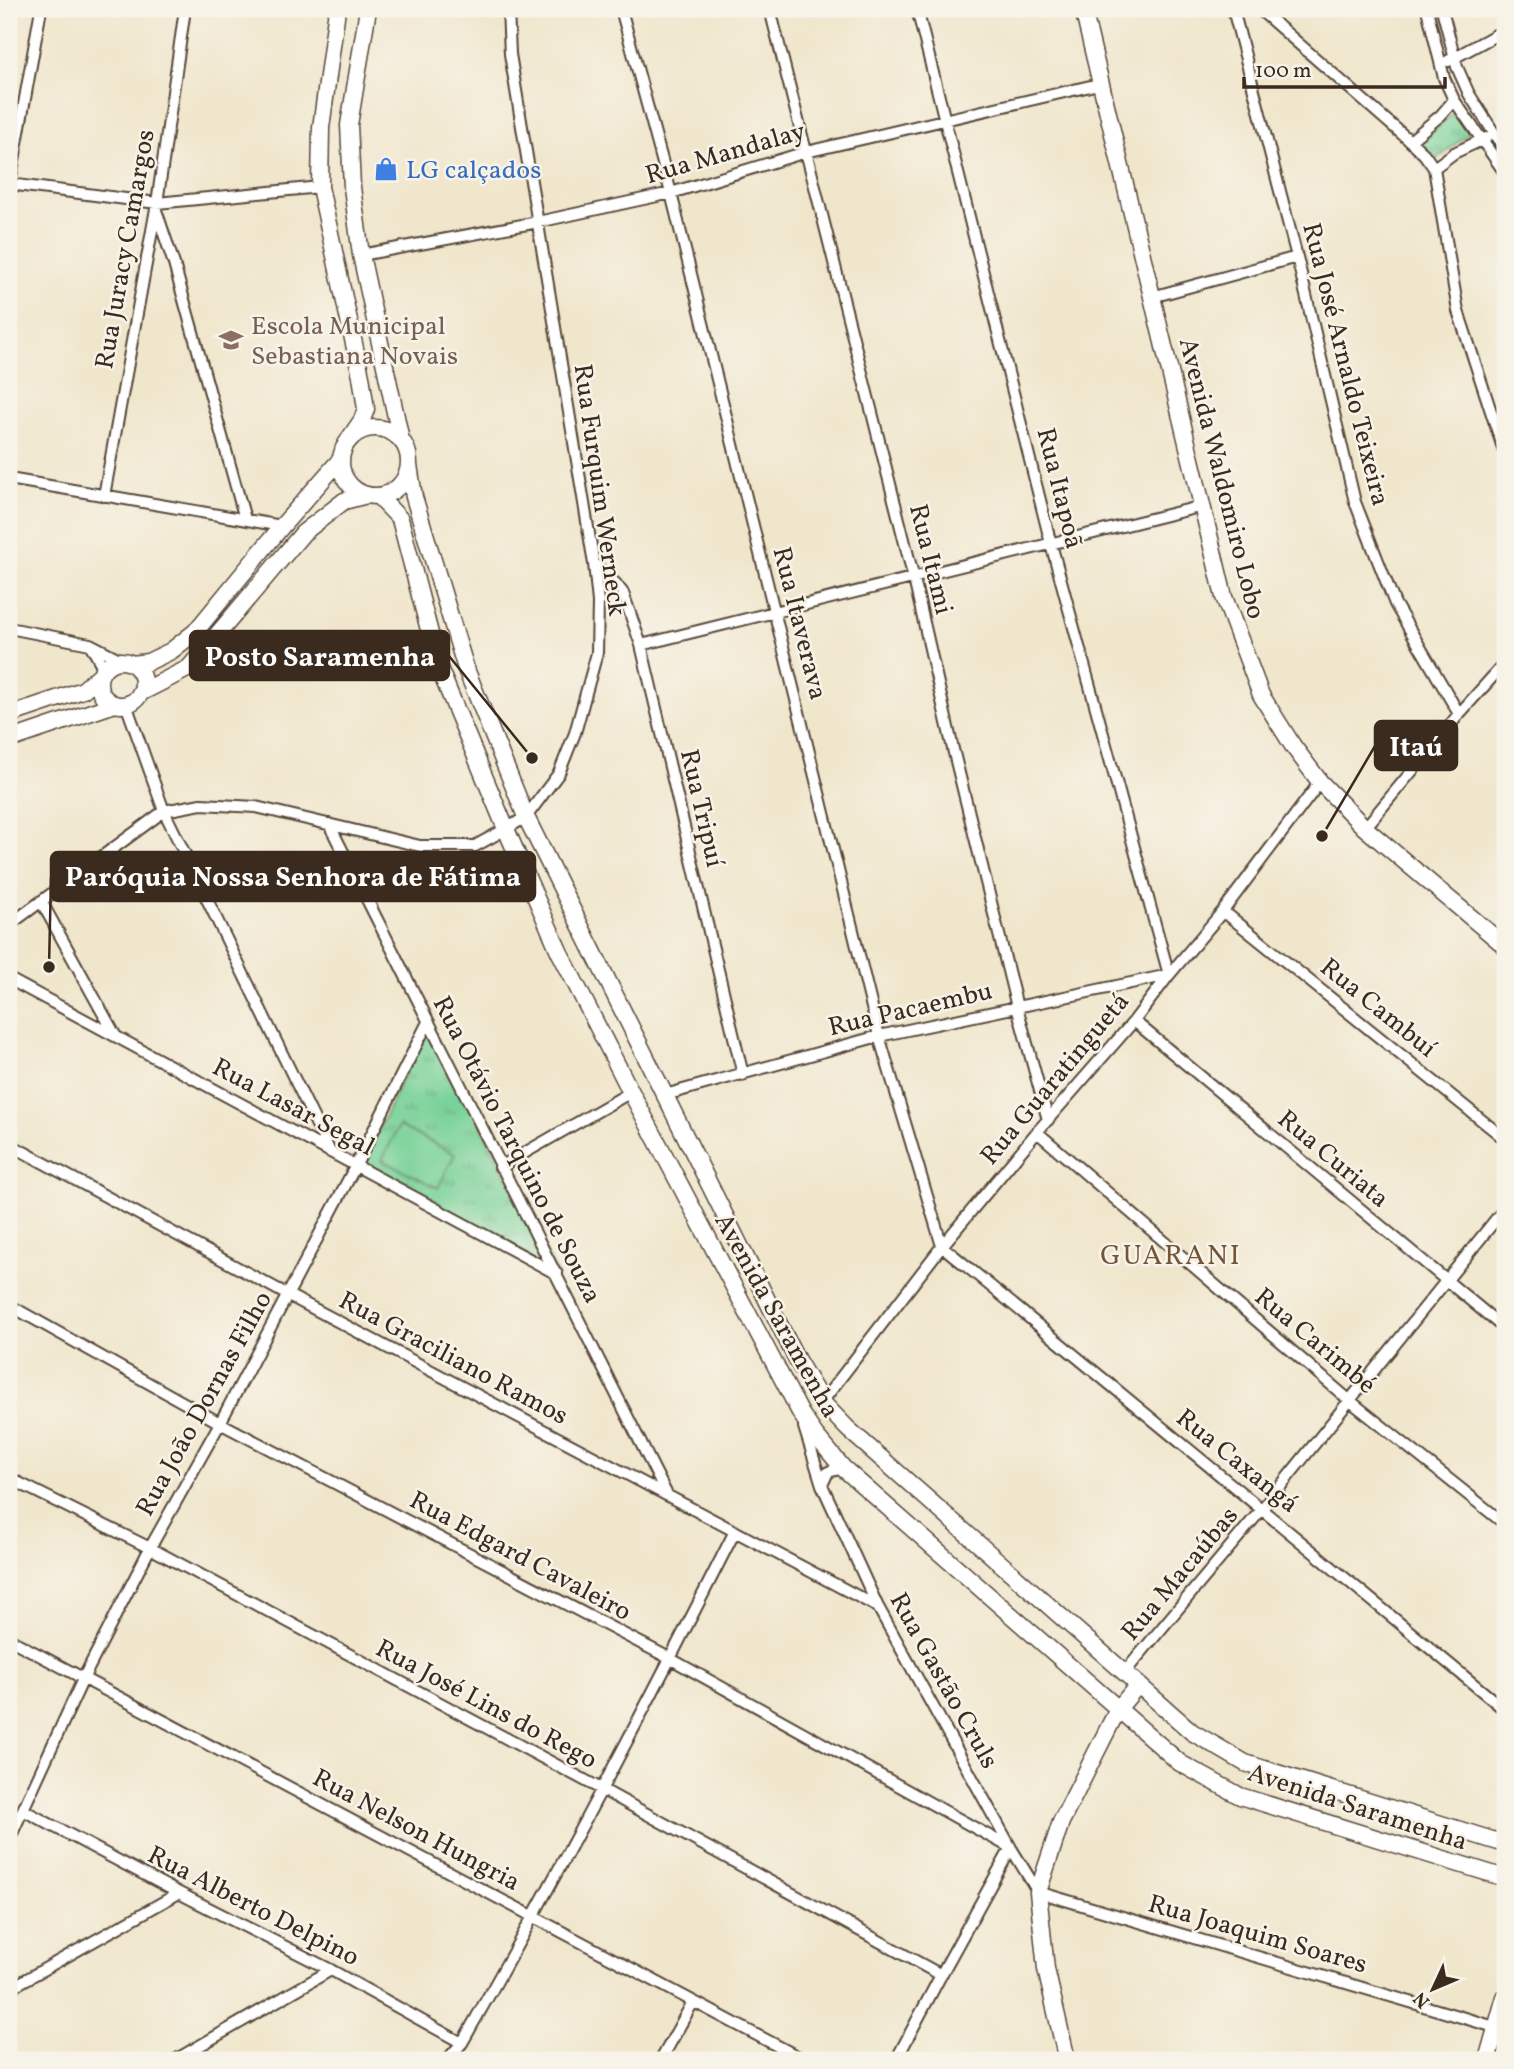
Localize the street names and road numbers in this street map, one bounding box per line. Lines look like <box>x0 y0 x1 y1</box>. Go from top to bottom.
street label: Rua Mandalay <box>641 114 810 194</box>
street label: Rua Juracy Camargos <box>87 127 165 372</box>
street label: Rua José Arnaldo Teixeira <box>1292 219 1398 510</box>
street label: Avenida Waldomiro Lobo <box>1169 334 1273 623</box>
street label: Rua Furquim Werneck <box>564 362 635 619</box>
street label: Rua Itapoã <box>1027 424 1091 553</box>
street label: Rua Itami <box>899 500 961 619</box>
street label: Rua Itaverava <box>763 543 835 704</box>
street label: Rua Tripuí <box>670 746 732 871</box>
street label: Rua Cambuí <box>1312 950 1444 1067</box>
street label: Rua Pacaembu <box>825 974 996 1046</box>
street label: Rua Guaratinguetá <box>972 985 1139 1173</box>
street label: Rua Otávio Tarquino de Souza <box>423 990 610 1310</box>
street label: Rua Lasar Segal <box>206 1050 381 1166</box>
street label: Rua Curiata <box>1269 1102 1396 1217</box>
street label: Avenida Saramenha <box>705 1207 848 1425</box>
street label: Rua Carimbé <box>1246 1280 1383 1403</box>
street label: Rua Graciliano Ramos <box>332 1283 574 1434</box>
street label: Rua João Dornas Filho <box>128 1285 282 1523</box>
street label: Rua Caxangá <box>1168 1401 1306 1522</box>
street label: Rua Edgard Cavaleiro <box>403 1483 637 1630</box>
street label: Rua Macaúbas <box>1114 1499 1247 1649</box>
street label: Rua Gastão Cruls <box>880 1586 1007 1776</box>
street label: Rua José Lins do Rego <box>369 1631 603 1778</box>
street label: Avenida Saramenha <box>1243 1755 1472 1860</box>
street label: Rua Nelson Hungria <box>306 1761 526 1901</box>
street label: Rua Alberto Delpino <box>141 1838 365 1976</box>
street label: Rua Joaquim Soares <box>1144 1886 1371 1983</box>

